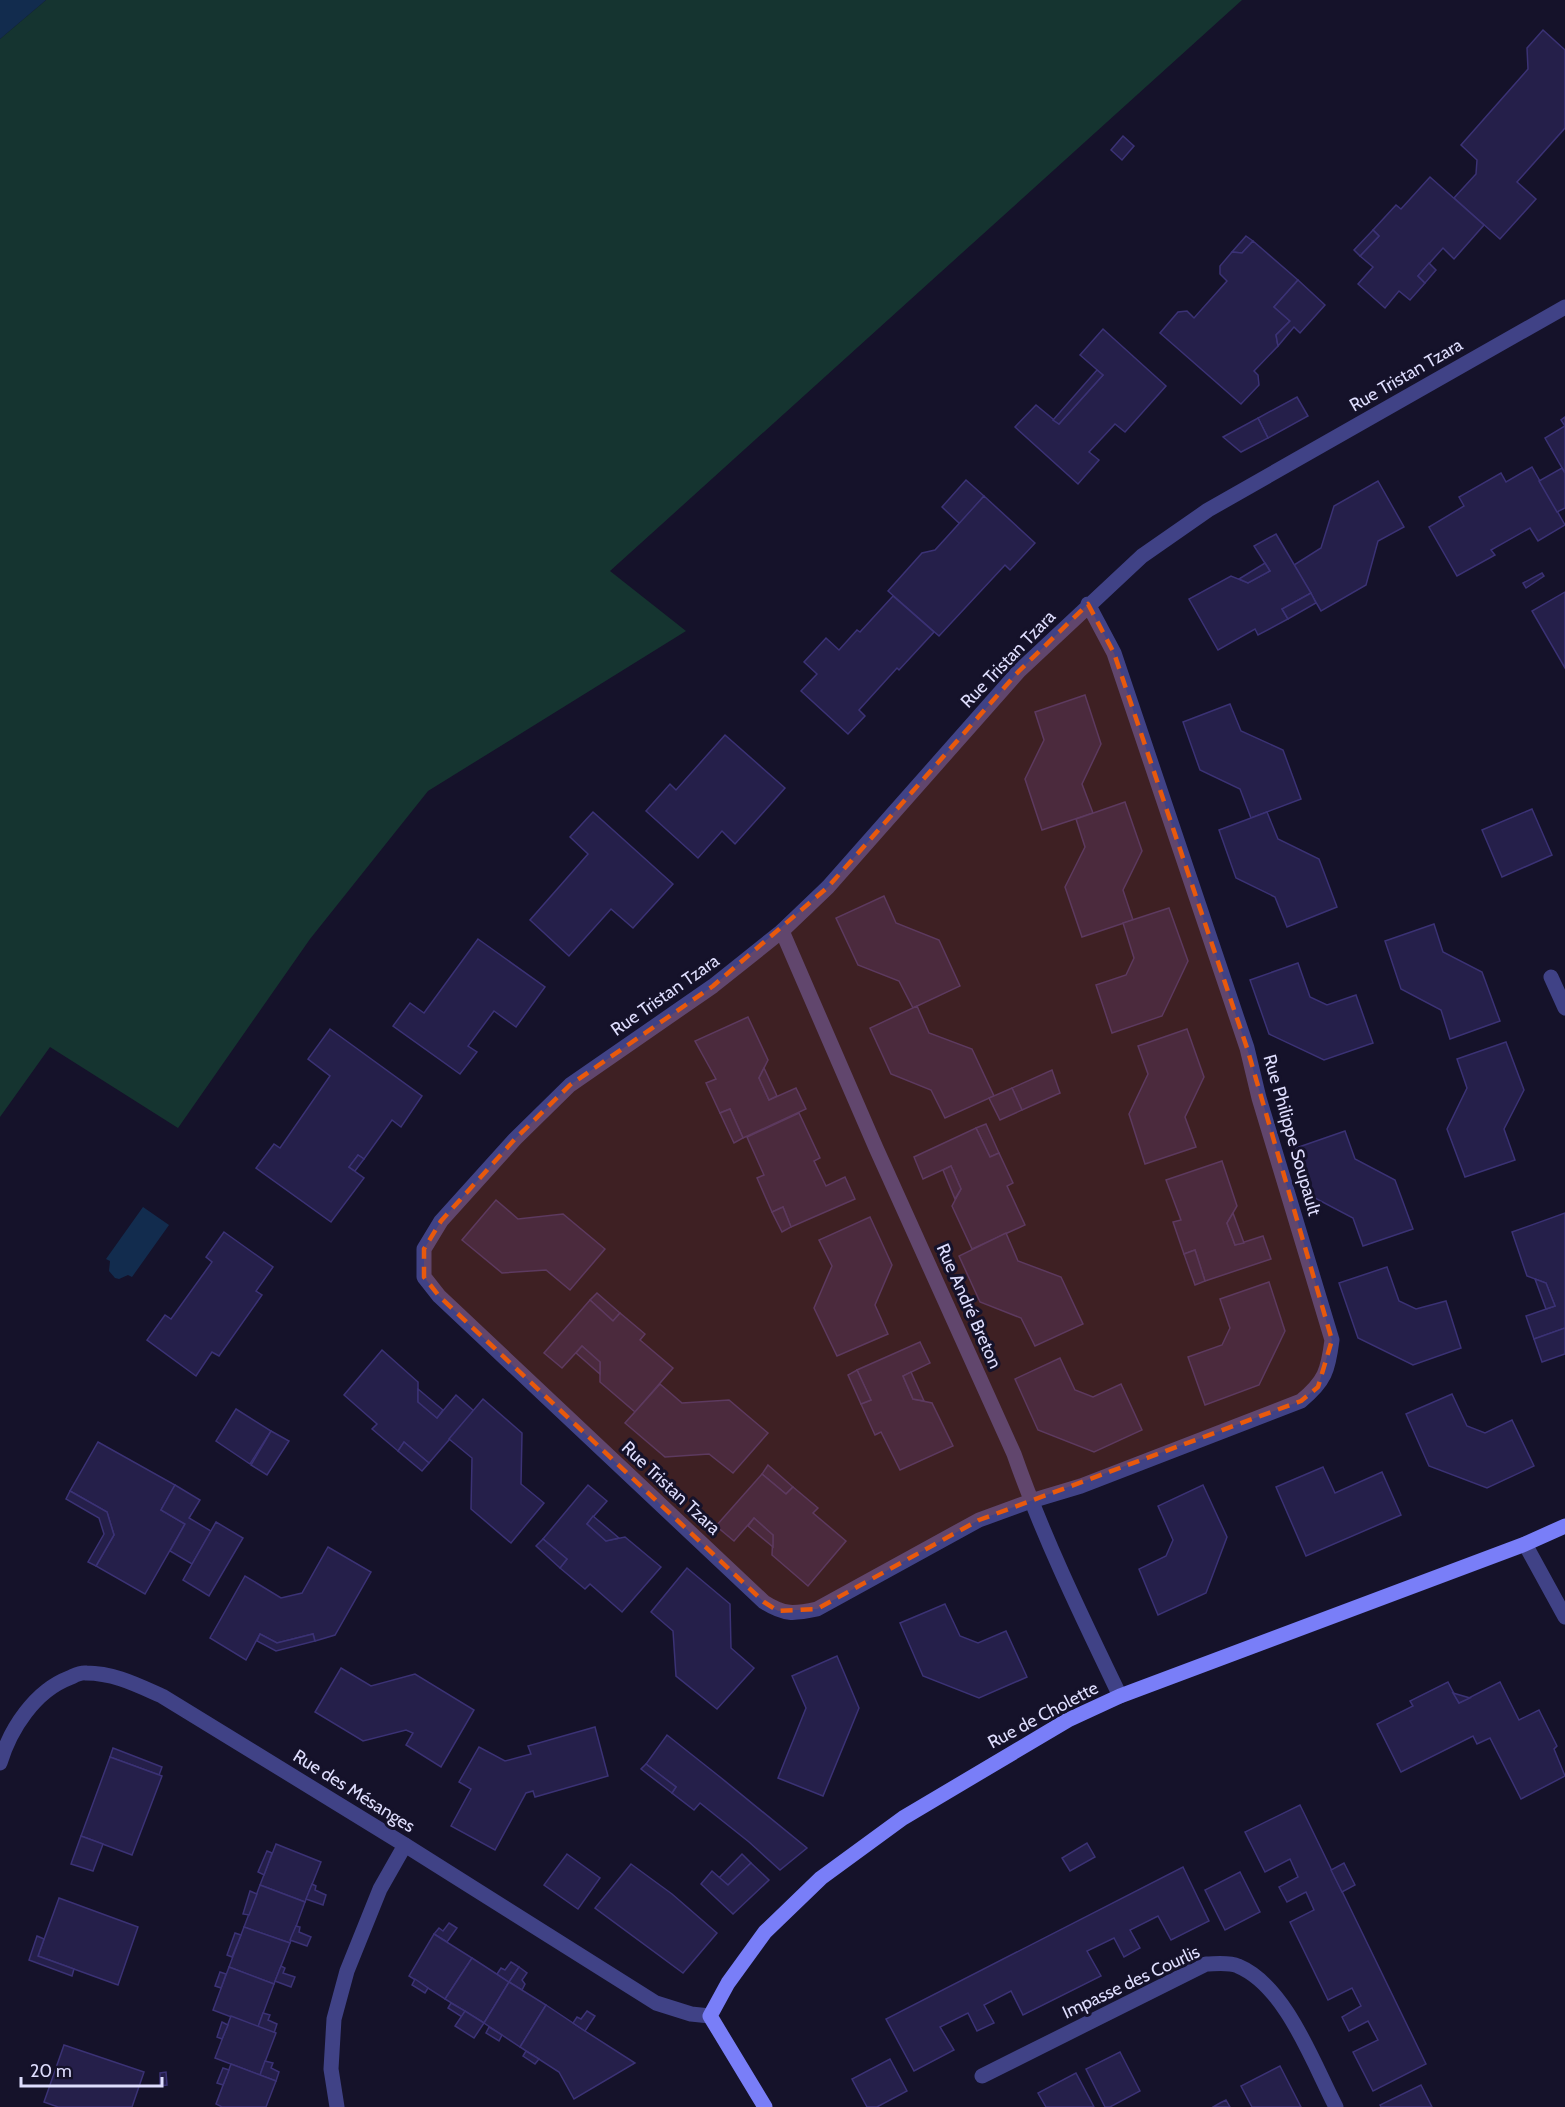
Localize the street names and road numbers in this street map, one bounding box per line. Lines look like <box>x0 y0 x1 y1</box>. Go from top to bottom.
street label: Rue Tristan Tzara <box>1345 334 1467 416</box>
street label: Rue Tristan Tzara <box>956 605 1060 712</box>
street label: Rue Tristan Tzara <box>607 949 724 1040</box>
street label: Rue Philippe Soupault <box>1258 1052 1326 1218</box>
street label: Rue André Breton <box>932 1240 1006 1372</box>
street label: Rue Tristan Tzara <box>617 1437 725 1540</box>
street label: Rue de Cholette <box>984 1677 1102 1753</box>
street label: Rue des Mésanges <box>289 1745 419 1837</box>
street label: Impasse des Courlis <box>1059 1941 1203 2023</box>

